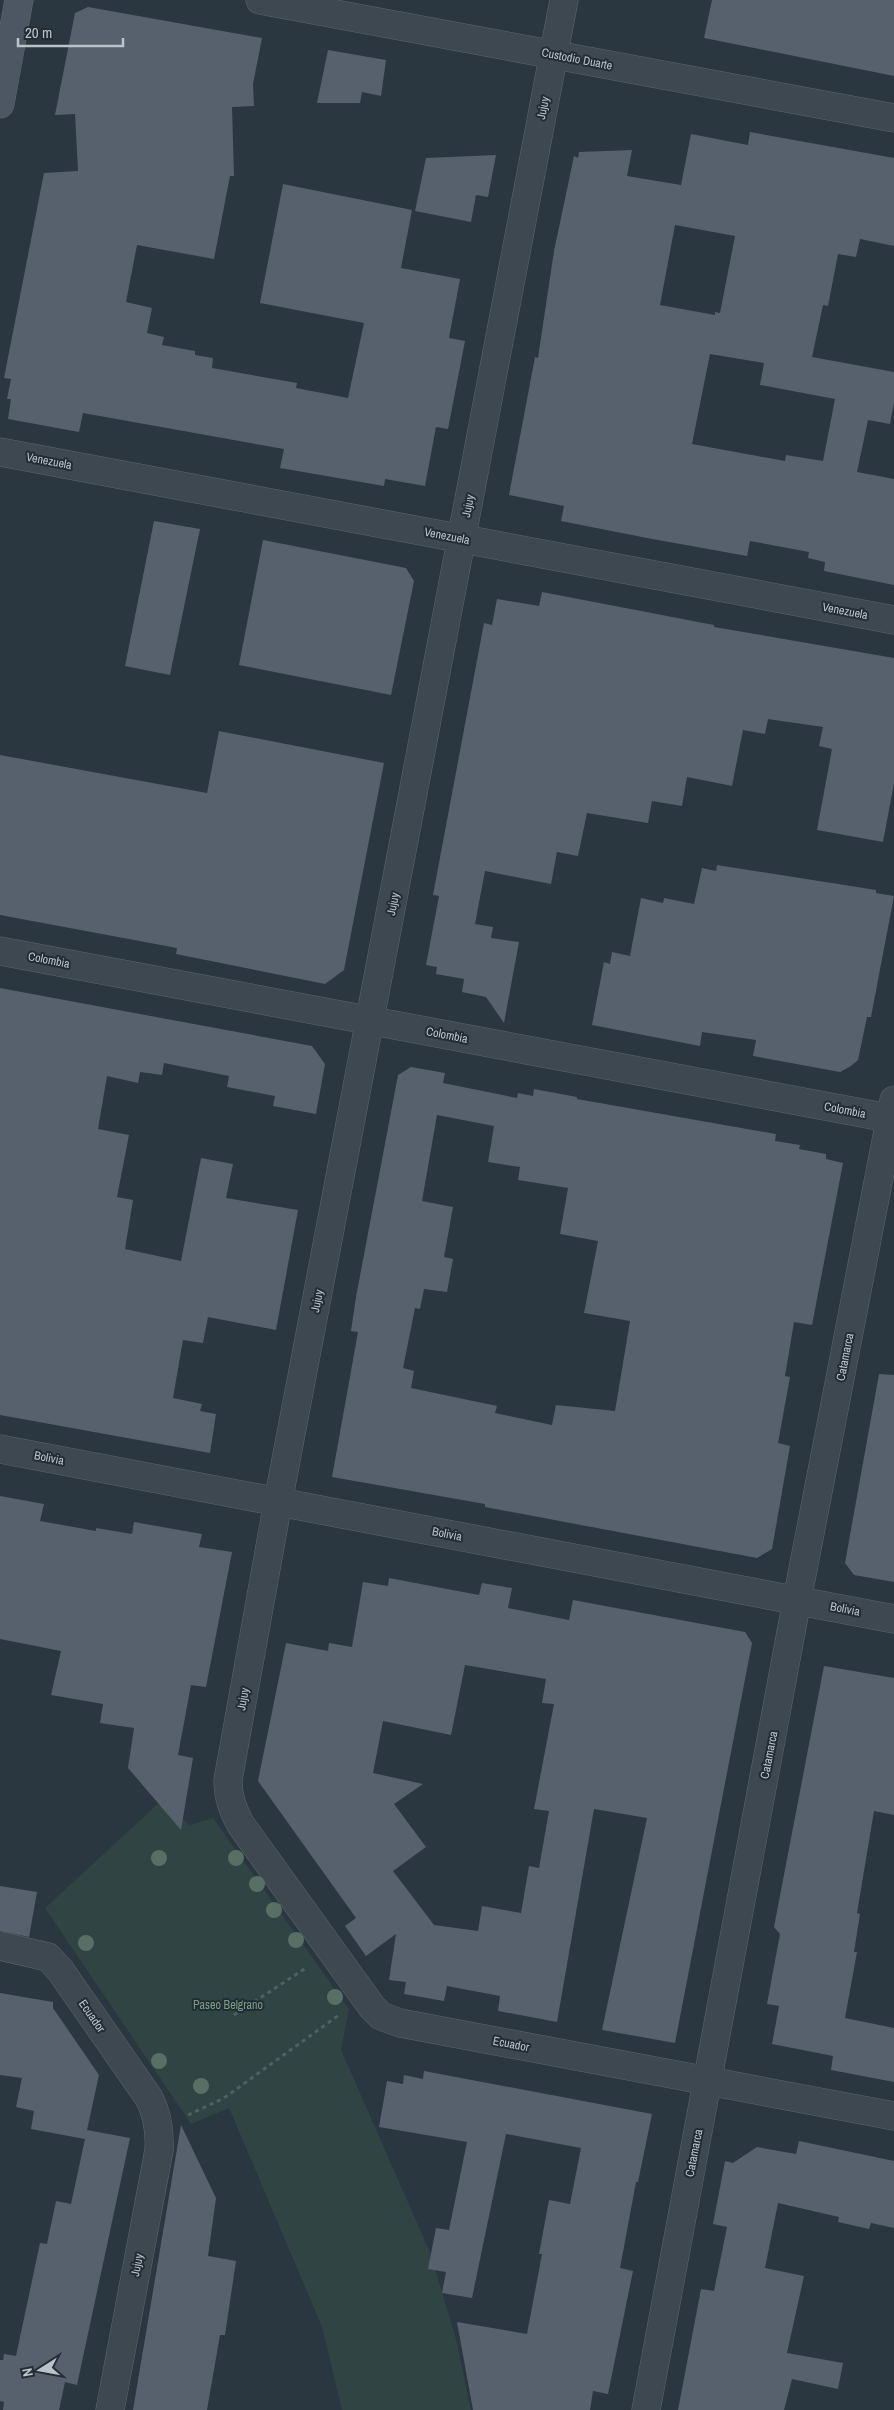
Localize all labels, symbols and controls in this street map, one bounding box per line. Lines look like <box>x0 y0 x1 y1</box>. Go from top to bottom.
scale bar <box>18 15 122 47</box>
text: 20 m <box>25 22 52 43</box>
street label: Custodio Duarte <box>540 44 614 74</box>
street label: Jujuy <box>533 95 553 121</box>
street label: Venezuela <box>25 449 74 473</box>
street label: Jujuy <box>458 493 478 519</box>
street label: Venezuela <box>423 524 472 548</box>
street label: Venezuela <box>821 599 870 623</box>
street label: Jujuy <box>383 891 403 917</box>
street label: Colombia <box>27 948 72 972</box>
street label: Colombia <box>425 1023 470 1047</box>
street label: Colombia <box>823 1098 868 1122</box>
street label: Jujuy <box>307 1288 327 1314</box>
street label: Catamarca <box>833 1331 858 1382</box>
street label: Bolivia <box>33 1447 66 1469</box>
street label: Bolivia <box>431 1523 464 1545</box>
street label: Bolivia <box>829 1598 862 1620</box>
street label: Jujuy <box>233 1686 253 1712</box>
street label: Catamarca <box>757 1729 782 1780</box>
street label: Ecuador <box>75 1996 109 2036</box>
park label: Paseo Belgrano <box>193 1997 263 2013</box>
street label: Ecuador <box>491 2033 531 2055</box>
street label: Catamarca <box>682 2127 707 2178</box>
street label: Jujuy <box>127 2252 147 2278</box>
north arrow <box>15 2345 65 2395</box>
text: N <box>18 2367 37 2378</box>

